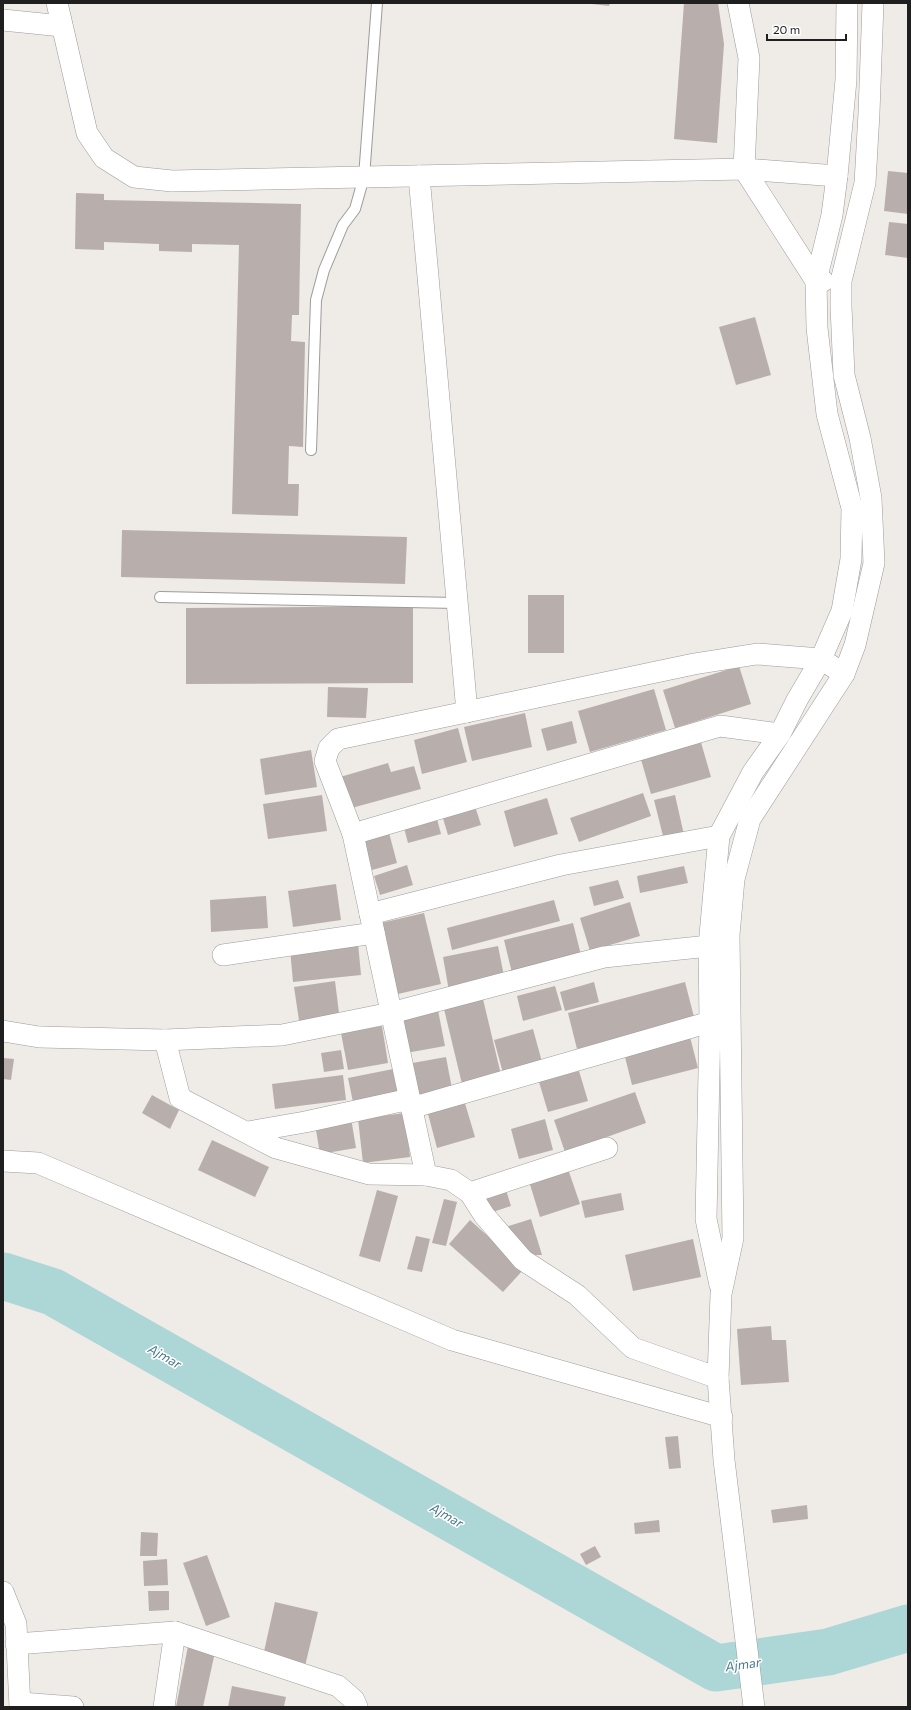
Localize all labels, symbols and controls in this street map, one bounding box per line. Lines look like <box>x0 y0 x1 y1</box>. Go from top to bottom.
scale bar <box>767 16 846 42</box>
text: 20 m <box>773 22 800 36</box>
water label: Ajmar <box>145 1340 185 1372</box>
water label: Ajmar <box>427 1499 467 1531</box>
water label: Ajmar <box>723 1653 763 1675</box>

